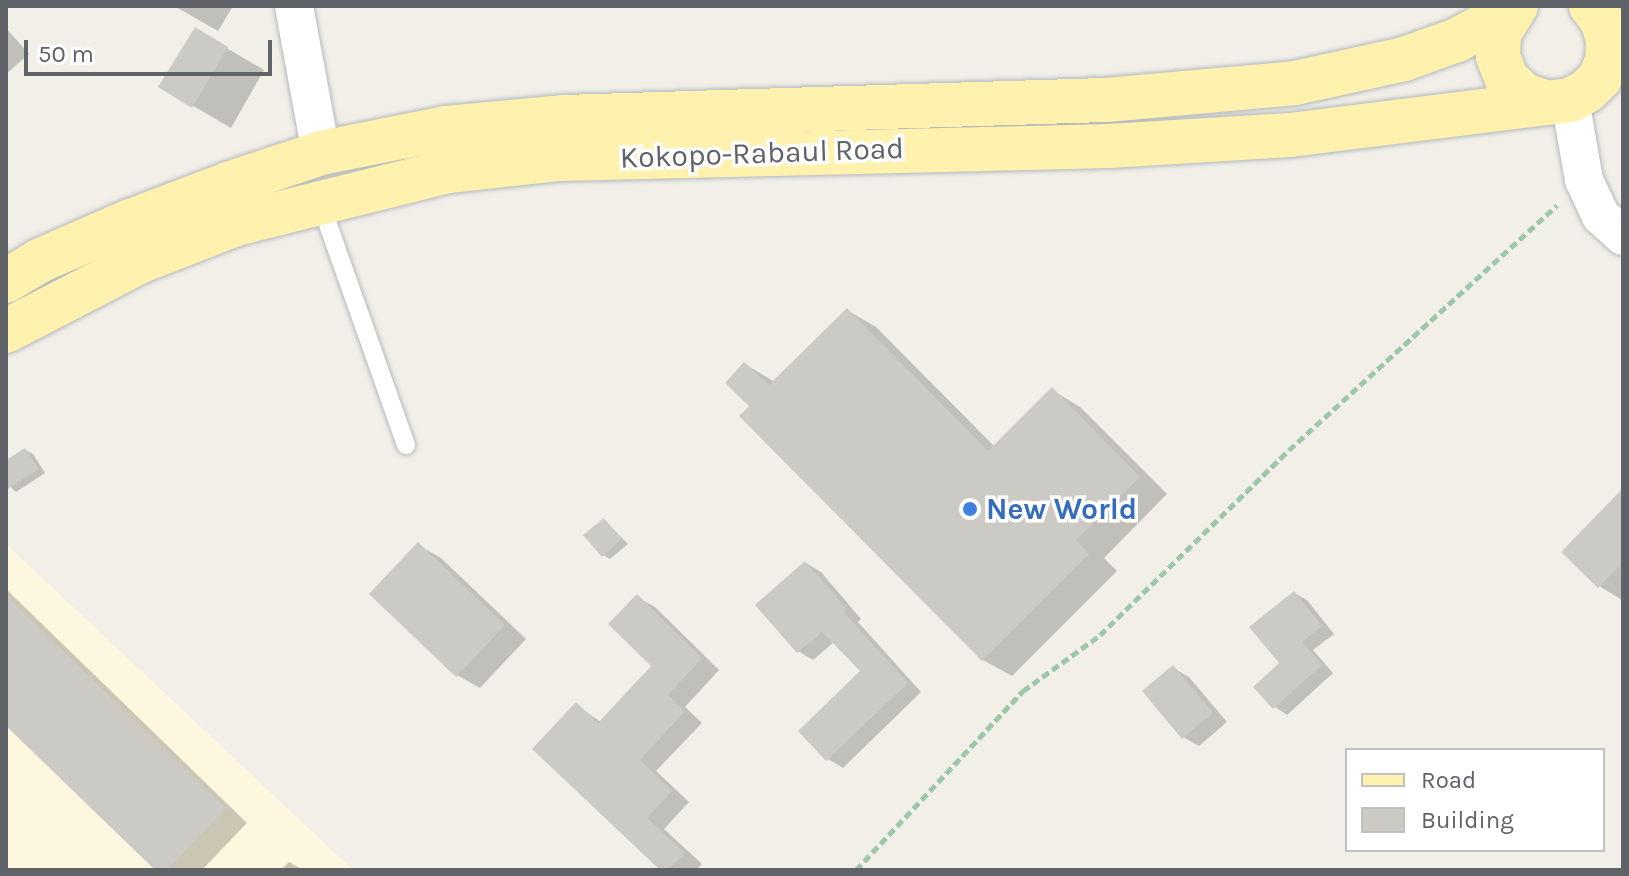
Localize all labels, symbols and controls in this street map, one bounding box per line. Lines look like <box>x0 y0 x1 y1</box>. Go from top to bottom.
scale bar <box>28 24 276 74</box>
text: 50 m <box>38 40 94 68</box>
street label: Kokopo-Rabaul Road <box>619 130 905 176</box>
place label: New World <box>986 491 1137 527</box>
marker: New World <box>961 500 979 518</box>
legend <box>1345 748 1605 852</box>
text: Road <box>1421 766 1476 794</box>
text: Building <box>1421 806 1514 834</box>

